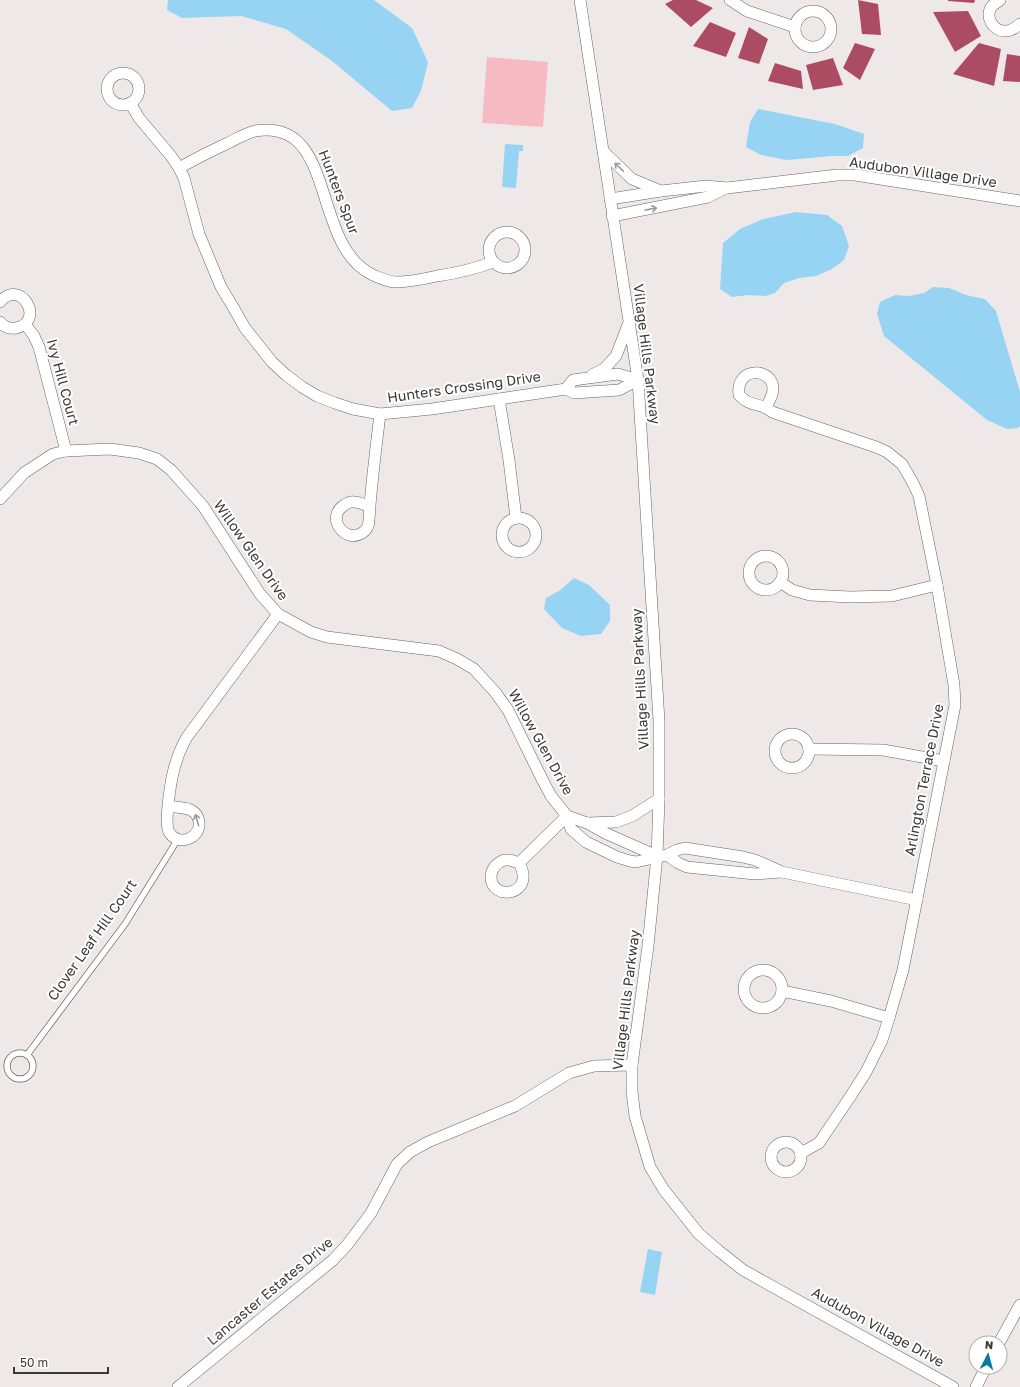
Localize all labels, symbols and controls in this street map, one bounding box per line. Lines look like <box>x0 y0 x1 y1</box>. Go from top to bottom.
street label: Hunters Spur <box>316 147 364 237</box>
street label: Audubon Village Drive <box>848 153 998 190</box>
one-way arrow <box>614 162 624 172</box>
one-way arrow <box>644 204 657 212</box>
street label: Village Hills Parkway <box>630 283 665 425</box>
street label: Ivy Hill Court <box>44 337 83 427</box>
street label: Hunters Crossing Drive <box>386 367 542 406</box>
street label: Willow Glen Drive <box>211 496 292 603</box>
street label: Village Hills Parkway <box>627 608 652 750</box>
street label: Willow Glen Drive <box>505 686 578 798</box>
street label: Arlington Terrace Drive <box>900 702 947 857</box>
one-way arrow <box>193 813 200 826</box>
street label: Clover Leaf Hill Court <box>43 876 140 1003</box>
street label: Village Hills Parkway <box>608 929 643 1071</box>
street label: Lancaster Estates Drive <box>203 1233 336 1348</box>
street label: Audubon Village Drive <box>809 1283 947 1370</box>
north arrow <box>968 1335 1008 1375</box>
text: N <box>984 1338 994 1351</box>
scale bar <box>14 1349 108 1375</box>
text: 50 m <box>20 1355 48 1370</box>

